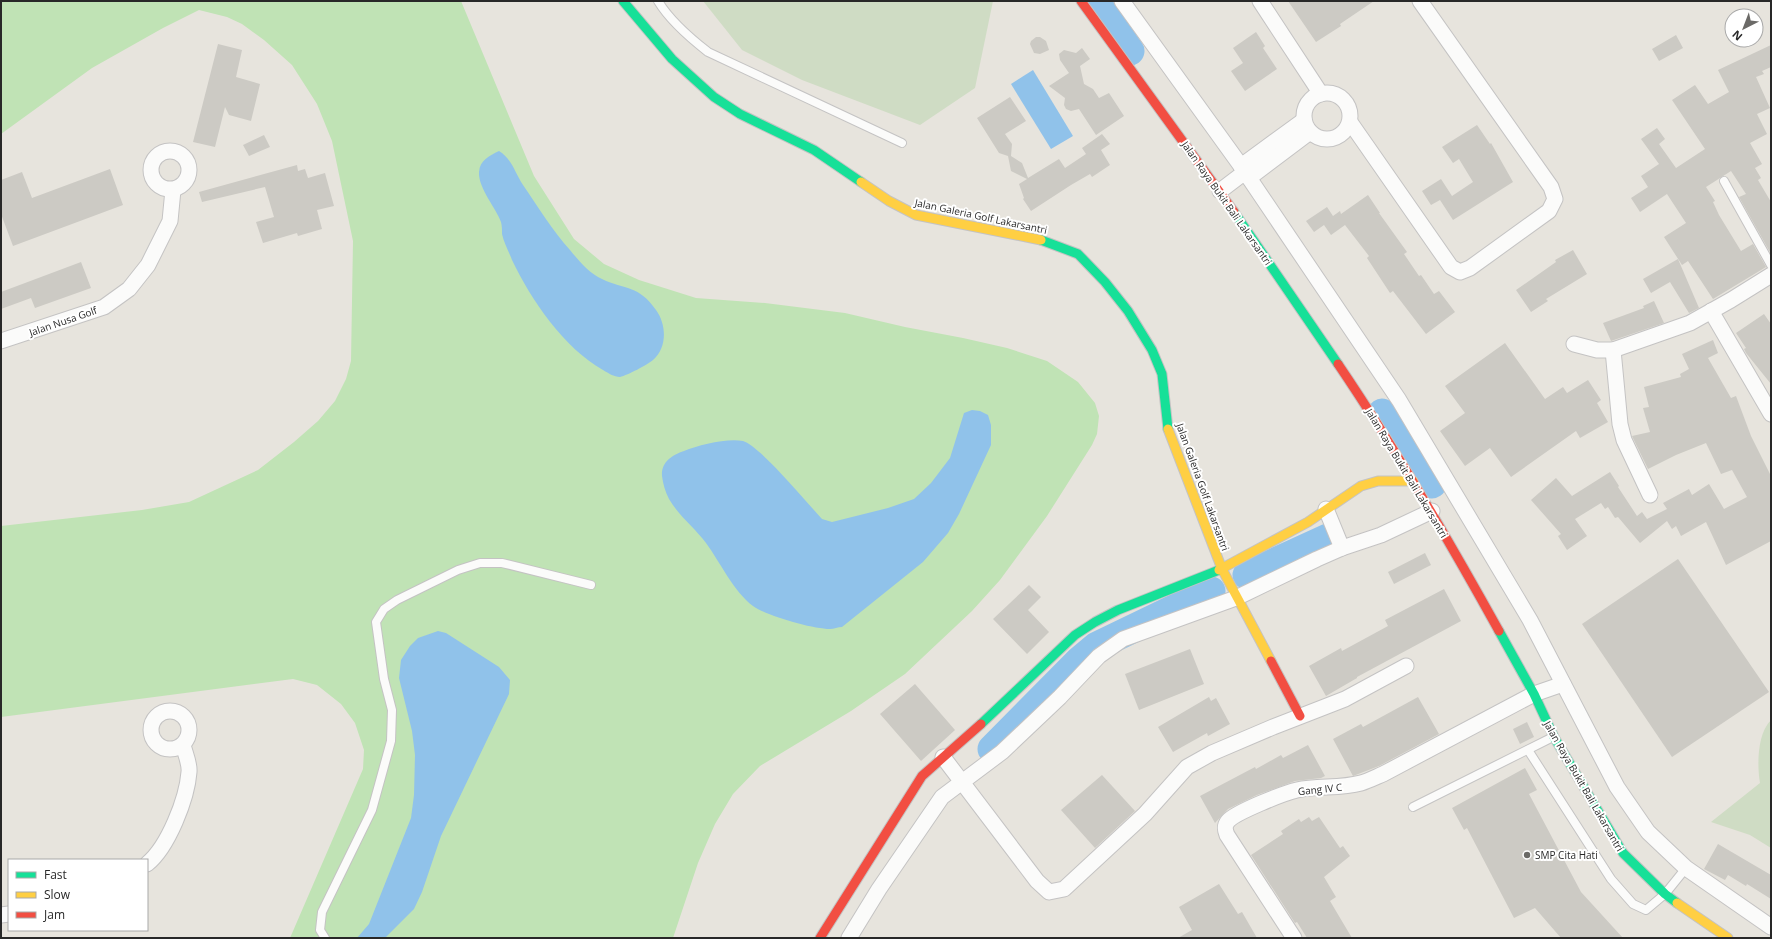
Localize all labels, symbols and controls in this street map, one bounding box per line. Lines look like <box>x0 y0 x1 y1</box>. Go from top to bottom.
north arrow <box>1724 8 1764 48</box>
text: N <box>1729 27 1745 44</box>
street label: Jalan Raya Bukit Bali Lakarsantri <box>1178 137 1275 268</box>
street label: Jalan Galeria Golf Lakarsantri <box>913 195 1048 237</box>
street label: Jalan Nusa Golf <box>26 303 99 339</box>
street label: Jalan Raya Bukit Bali Lakarsantri <box>1362 405 1451 540</box>
street label: Jalan Galeria Golf Lakarsantri <box>1173 420 1233 553</box>
street label: Jalan Raya Bukit Bali Lakarsantri <box>1540 717 1627 854</box>
street label: Gang IV C <box>1297 780 1343 798</box>
place label: SMP Cita Hati <box>1535 848 1598 862</box>
marker: SMP Cita Hati <box>1522 850 1532 860</box>
legend <box>8 859 148 931</box>
text: Fast <box>44 866 67 883</box>
text: Slow <box>44 886 71 903</box>
text: Jam <box>43 906 65 923</box>

